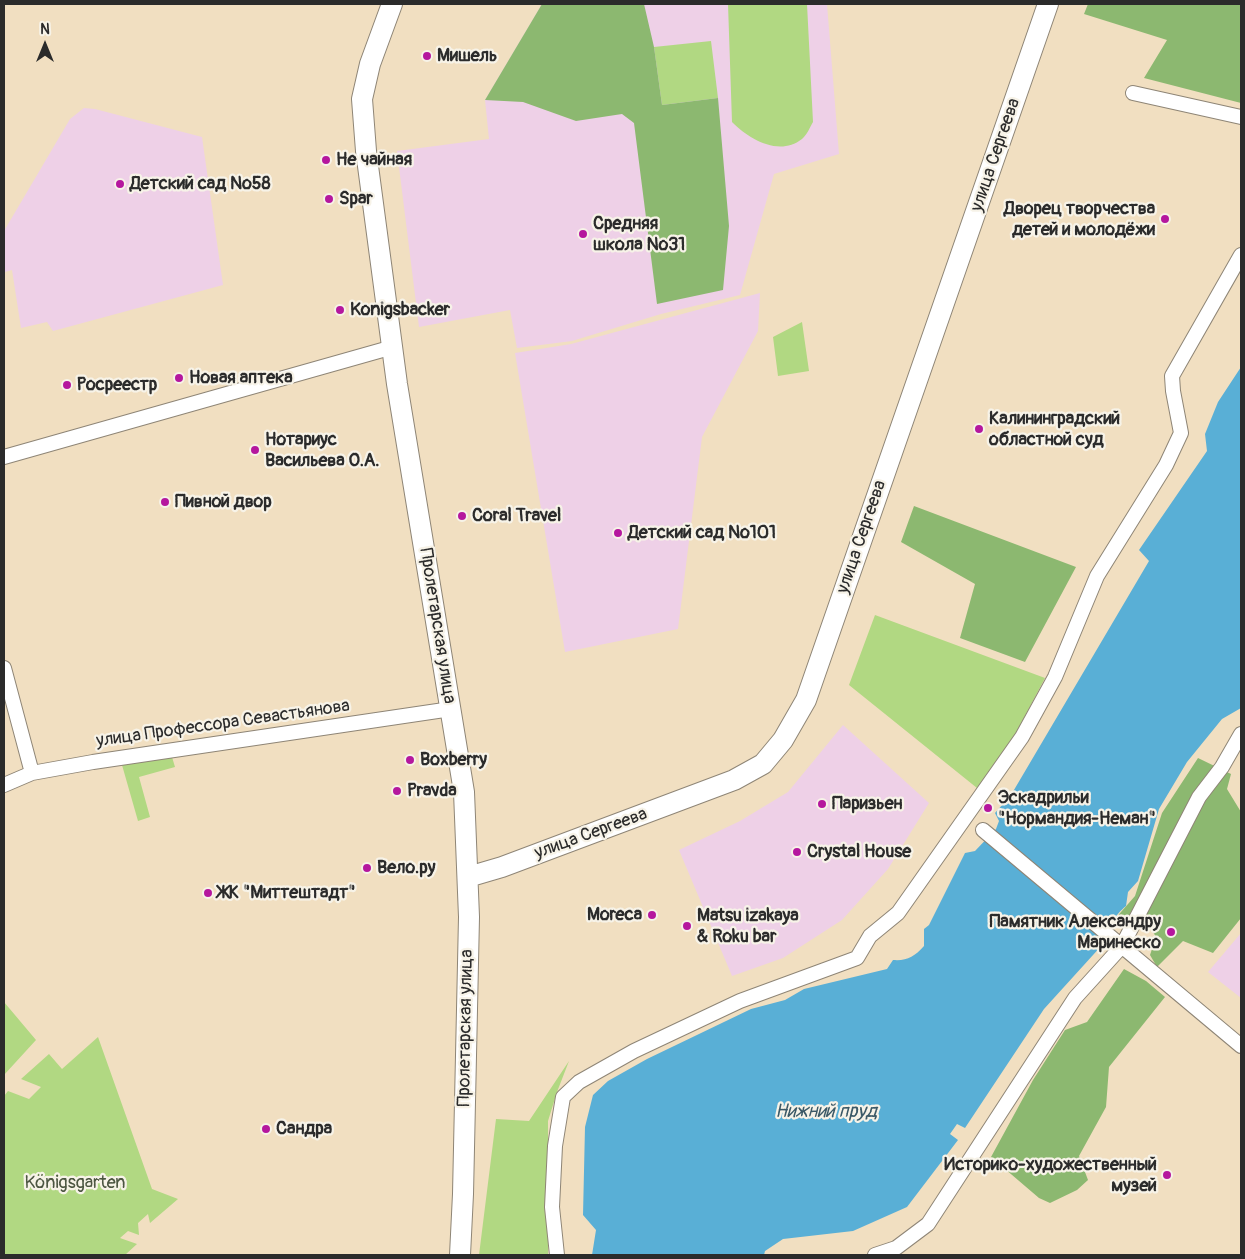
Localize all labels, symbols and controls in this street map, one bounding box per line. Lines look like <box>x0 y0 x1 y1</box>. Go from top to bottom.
north arrow <box>20 20 70 70</box>
text: N <box>40 21 50 38</box>
place label: Мишель <box>437 45 497 67</box>
marker: Мишель <box>421 50 433 62</box>
street label: улица Сергеева <box>967 96 1025 214</box>
place label: Не чайная <box>336 149 412 171</box>
marker: Не чайная <box>320 154 332 166</box>
place label: Детский сад №58 <box>130 173 271 195</box>
marker: Детский сад №58 <box>114 178 126 190</box>
place label: Spar <box>339 188 373 210</box>
marker: Spar <box>323 193 335 205</box>
place label: Дворец творчества детей и молодёжи <box>1004 198 1155 240</box>
place label: Средняя школа №31 <box>593 213 685 255</box>
marker: Дворец творчества детей и молодёжи <box>1159 213 1171 225</box>
marker: Средняя школа №31 <box>577 228 589 240</box>
place label: Konigsbacker <box>350 299 450 321</box>
marker: Konigsbacker <box>334 304 346 316</box>
place label: Новая аптека <box>189 367 293 389</box>
marker: Новая аптека <box>173 372 185 384</box>
place label: Росрeeстр <box>77 374 157 396</box>
marker: Росрeeстр <box>61 379 73 391</box>
place label: Калининградский областной суд <box>989 408 1120 450</box>
marker: Калининградский областной суд <box>973 423 985 435</box>
place label: Нотариус Васильева О.А. <box>265 429 379 472</box>
marker: Нотариус Васильева О.А. <box>249 444 261 456</box>
street label: улица Сергеева <box>833 478 891 596</box>
place label: Пивной двор <box>175 491 272 513</box>
marker: Пивной двор <box>159 496 171 508</box>
place label: Coral Travel <box>472 505 561 527</box>
marker: Coral Travel <box>456 510 468 522</box>
place label: Детский сад №101 <box>628 522 776 544</box>
marker: Детский сад №101 <box>612 527 624 539</box>
street label: Пролетарская улица <box>414 547 460 705</box>
street label: улица Профессора Севастьянова <box>95 696 351 752</box>
place label: Boxberry <box>420 749 487 771</box>
marker: Boxberry <box>404 754 416 766</box>
place label: Pravda <box>407 780 457 802</box>
marker: Pravda <box>391 785 403 797</box>
place label: Эскадрильи "Нормандия-Неман" <box>998 787 1156 830</box>
place label: Паризьен <box>832 793 902 815</box>
marker: Паризьен <box>816 798 828 810</box>
marker: Эскадрильи "Нормандия-Неман" <box>982 802 994 814</box>
street label: улица Сергеева <box>532 804 650 864</box>
place label: Crystal House <box>807 841 911 863</box>
marker: Crystal House <box>791 846 803 858</box>
place label: Вело.ру <box>377 857 435 879</box>
marker: Вело.ру <box>361 862 373 874</box>
place label: ЖК "Миттештадт" <box>218 882 356 904</box>
marker: ЖК "Миттештадт" <box>202 887 214 899</box>
place label: Moreca <box>587 904 642 926</box>
place label: Matsu izakaya & Roku bar <box>697 905 799 948</box>
marker: Moreca <box>646 909 658 921</box>
place label: Памятник Александру Маринеско <box>990 911 1161 954</box>
marker: Matsu izakaya & Roku bar <box>681 920 693 932</box>
marker: Памятник Александру Маринеско <box>1165 926 1177 938</box>
street label: Пролетарская улица <box>454 949 478 1107</box>
water label: Нижний пруд <box>775 1101 877 1123</box>
place label: Сандра <box>276 1118 332 1140</box>
marker: Сандра <box>260 1123 272 1135</box>
place label: Историко-художественный музей <box>944 1154 1157 1196</box>
marker: Историко-художественный музей <box>1161 1169 1173 1181</box>
park label: Königsgarten <box>25 1172 125 1194</box>

